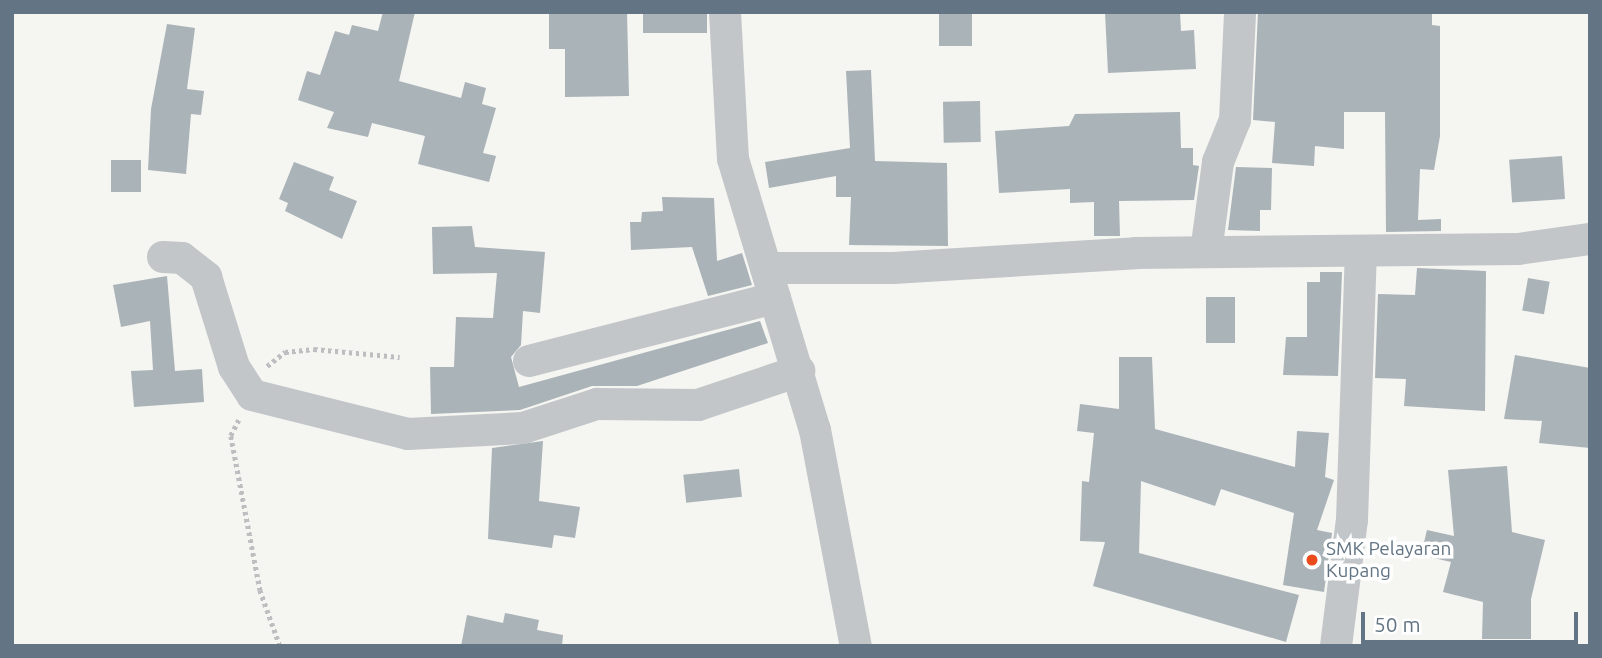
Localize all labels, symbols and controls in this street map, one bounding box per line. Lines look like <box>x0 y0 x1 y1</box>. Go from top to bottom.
place label: SMK Pelayaran Kupang <box>1326 538 1451 582</box>
marker: SMK Pelayaran Kupang <box>1304 552 1320 568</box>
scale bar <box>1364 598 1581 642</box>
text: 50 m <box>1374 612 1421 636</box>

